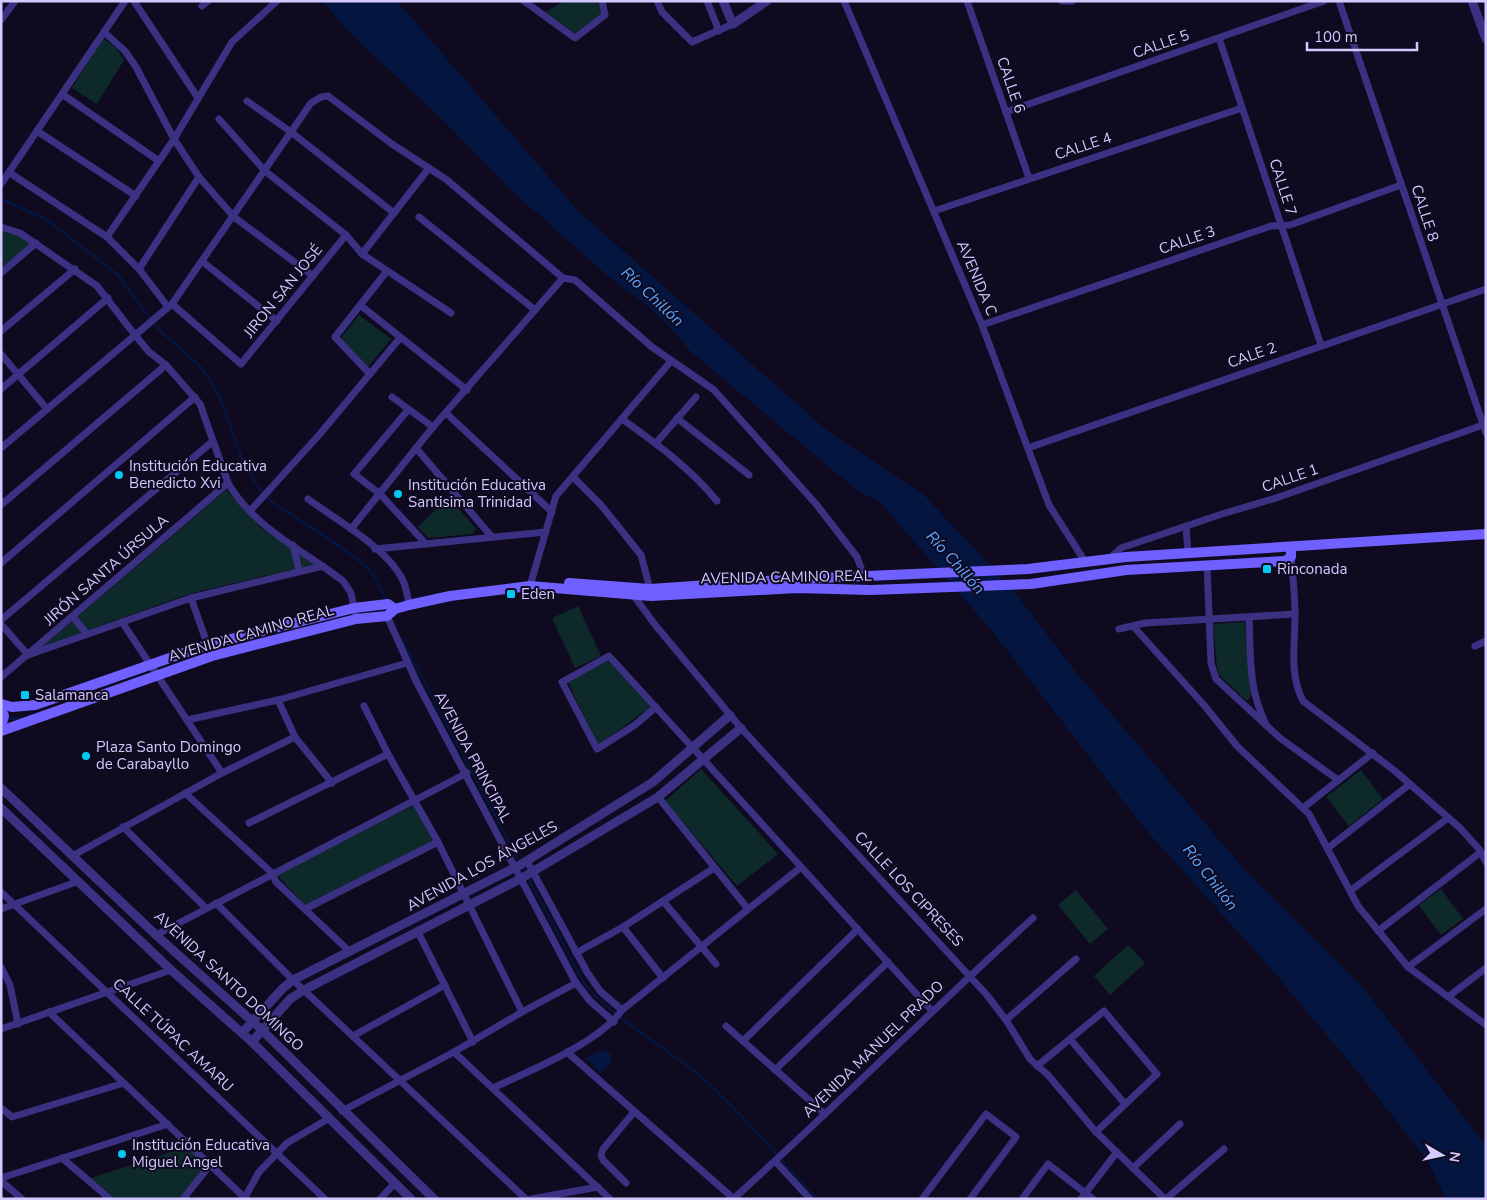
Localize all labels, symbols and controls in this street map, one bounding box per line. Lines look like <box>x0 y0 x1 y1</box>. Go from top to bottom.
scale bar <box>1307 20 1417 52</box>
street label: CALLE 5 <box>1130 25 1192 63</box>
text: 100 m <box>1314 27 1358 47</box>
street label: CALLE 6 <box>992 54 1030 116</box>
street label: CALLE 4 <box>1052 127 1114 165</box>
street label: CALLE 7 <box>1264 156 1302 218</box>
street label: CALLE 8 <box>1406 182 1444 244</box>
street label: CALLE 3 <box>1156 221 1218 259</box>
street label: AVENIDA C <box>952 237 1002 319</box>
street label: JIRON SAN JOSÉ <box>239 240 327 343</box>
water label: Río Chillón <box>616 262 688 332</box>
street label: CALE 2 <box>1225 337 1279 373</box>
place label: Institución Educativa Benedicto Xvi <box>129 456 267 493</box>
street label: CALLE 1 <box>1259 459 1321 497</box>
marker: Institución Educativa Benedicto Xvi <box>113 469 125 481</box>
place label: Institución Educativa Santisima Trinidad <box>408 475 546 512</box>
marker: Institución Educativa Santisima Trinidad <box>392 488 404 500</box>
street label: JIRÓN SANTA ÚRSULA <box>38 510 173 630</box>
water label: Río Chillón <box>921 526 990 599</box>
place label: Rinconada <box>1277 559 1347 579</box>
marker: Rinconada <box>1261 563 1273 575</box>
street label: AVENIDA CAMINO REAL <box>700 566 872 588</box>
place label: Eden <box>521 584 555 604</box>
marker: Eden <box>505 588 517 600</box>
street label: AVENIDA CAMINO REAL <box>166 600 336 666</box>
place label: Salamanca <box>35 685 109 705</box>
street label: AVENIDA PRINCIPAL <box>430 688 516 826</box>
marker: Salamanca <box>19 689 31 701</box>
place label: Plaza Santo Domingo de Carabayllo <box>96 737 241 774</box>
marker: Plaza Santo Domingo de Carabayllo <box>80 750 92 762</box>
street label: AVENIDA LOS ÁNGELES <box>403 816 561 916</box>
street label: CALLE LOS CIPRESES <box>850 827 968 951</box>
water label: Río Chillón <box>1177 840 1243 915</box>
street label: AVENIDA SANTO DOMINGO <box>150 906 308 1056</box>
street label: CALLE TÚPAC AMARU <box>108 973 238 1096</box>
street label: AVENIDA MANUEL PRADO <box>798 976 948 1122</box>
north arrow <box>1417 1130 1467 1180</box>
place label: Institución Educativa Miguel Angel <box>132 1135 270 1172</box>
marker: Institución Educativa Miguel Angel <box>116 1148 128 1160</box>
text: N <box>1444 1150 1465 1164</box>

